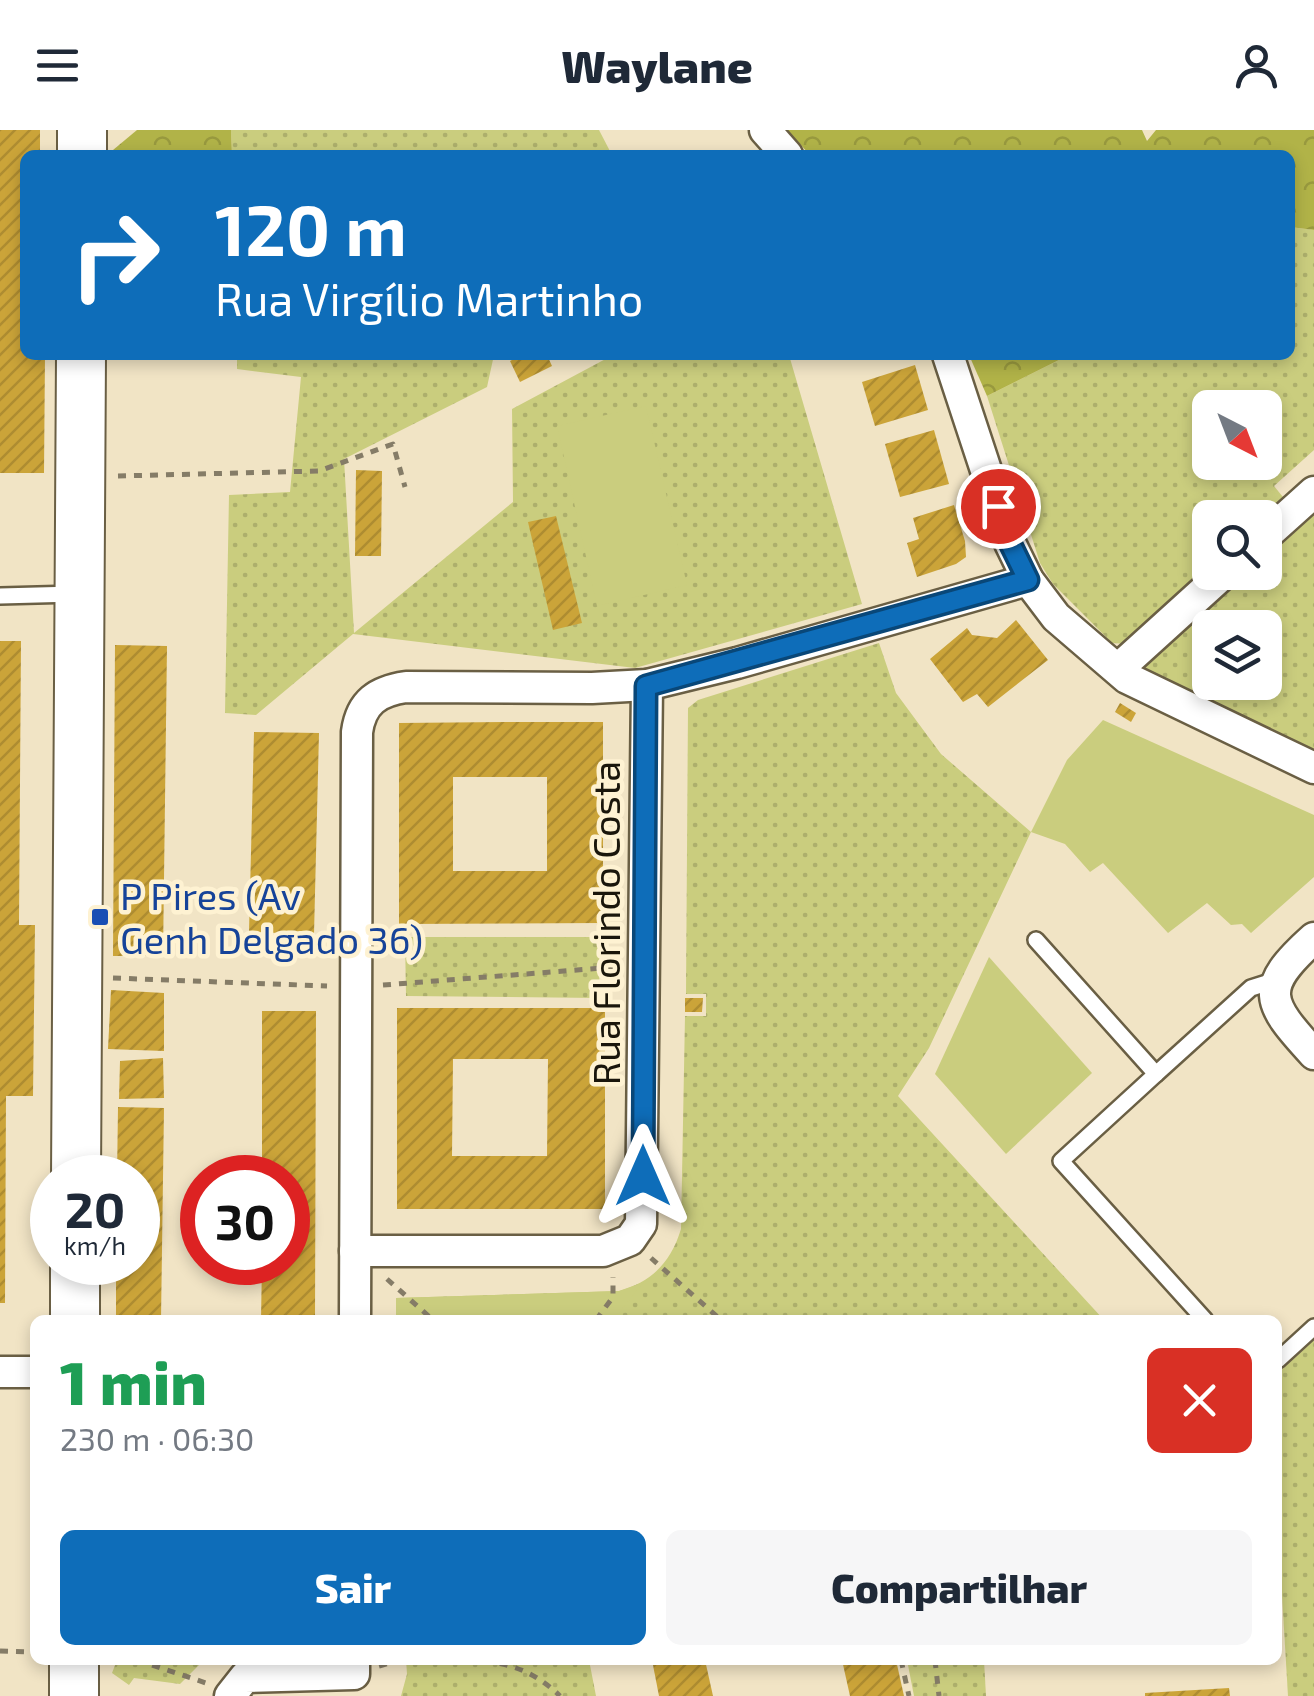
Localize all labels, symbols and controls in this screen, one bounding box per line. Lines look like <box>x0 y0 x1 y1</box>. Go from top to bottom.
icon: menu <box>30 38 85 93</box>
text: Waylane <box>561 38 753 92</box>
icon: person <box>1229 38 1284 93</box>
text: 120 m <box>215 186 407 270</box>
icon: right <box>50 190 180 320</box>
text: Rua Virgílio Martinho <box>215 271 643 325</box>
north arrow <box>1192 390 1282 480</box>
map controls <box>1192 390 1282 700</box>
pin <box>956 464 1041 549</box>
icon: arrive <box>971 479 1026 534</box>
button: search <box>1192 500 1282 590</box>
button: layers <box>1192 610 1282 700</box>
street label: Rua Florindo Costa <box>582 761 628 1085</box>
place label: P Pires (Av Genh Delgado 36) <box>120 872 423 962</box>
marker: P Pires (Av Genh Delgado 36) <box>89 906 111 928</box>
position arrow <box>591 1124 695 1228</box>
speed limit sign: 30 <box>180 1155 310 1285</box>
text: 20 <box>65 1178 125 1238</box>
text: km/h <box>64 1230 126 1260</box>
text: 1 min <box>60 1345 207 1417</box>
button: close <box>1147 1348 1252 1453</box>
text: 230 m · 06:30 <box>60 1419 254 1457</box>
button: Sair <box>60 1530 646 1645</box>
button: Compartilhar <box>666 1530 1252 1645</box>

